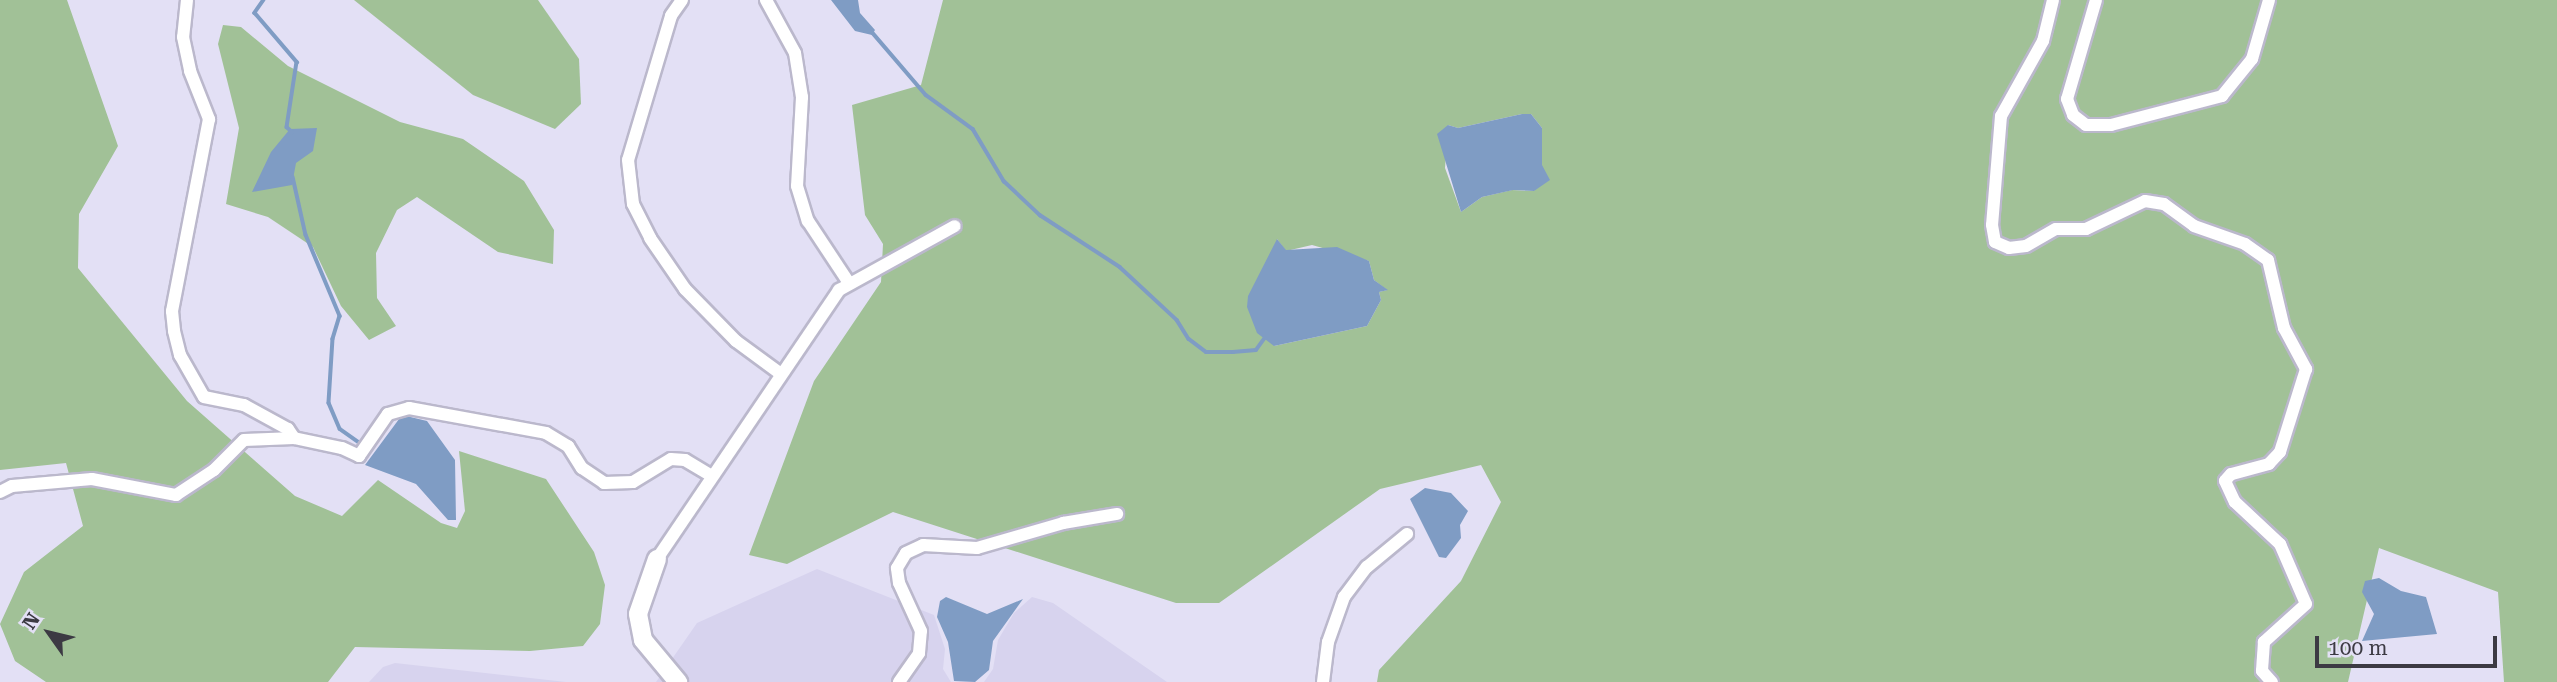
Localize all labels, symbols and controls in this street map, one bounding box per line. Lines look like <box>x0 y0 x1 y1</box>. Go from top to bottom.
north arrow <box>14 598 84 668</box>
text: N <box>18 608 45 633</box>
scale bar <box>2319 622 2501 666</box>
text: 100 m <box>2328 636 2388 660</box>

